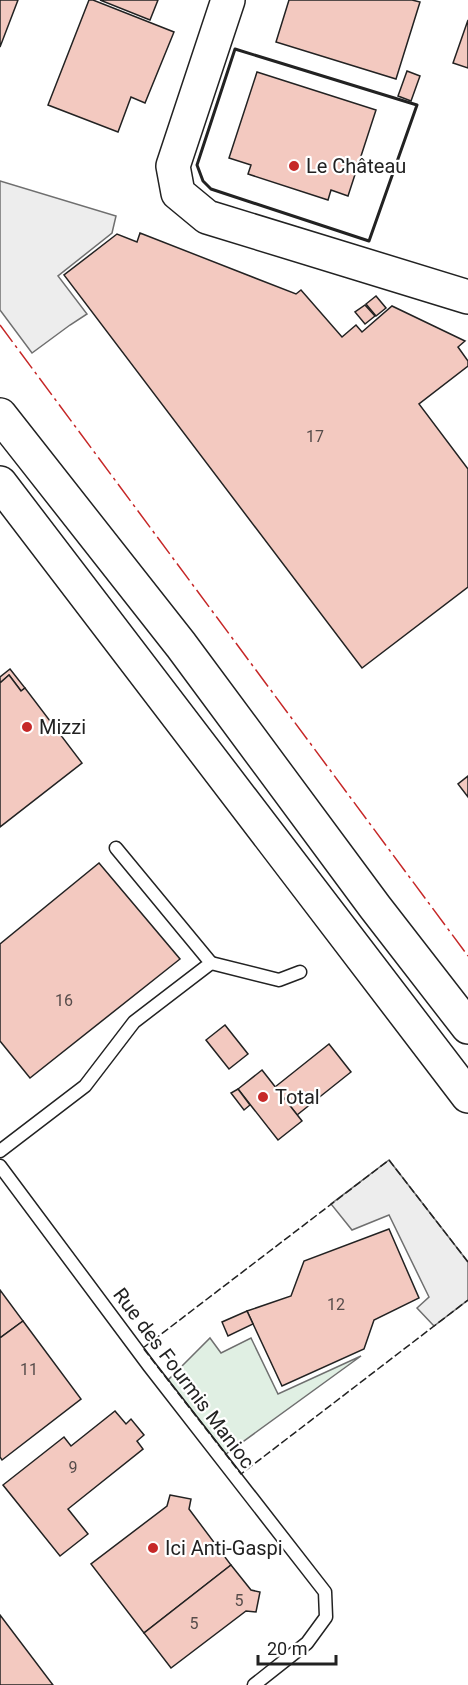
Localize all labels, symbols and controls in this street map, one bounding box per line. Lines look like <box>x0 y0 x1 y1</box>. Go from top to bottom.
place label: Le Château <box>306 154 406 178</box>
marker: Le Château <box>287 159 301 173</box>
house number: 17 <box>306 427 324 446</box>
place label: Mizzi <box>39 715 86 739</box>
marker: Mizzi <box>20 720 34 734</box>
house number: 16 <box>55 991 73 1010</box>
place label: Total <box>275 1085 320 1109</box>
marker: Total <box>256 1090 270 1104</box>
street label: Rue des Fourmis Manioc <box>108 1283 260 1473</box>
house number: 12 <box>327 1295 345 1314</box>
house number: 11 <box>20 1360 38 1379</box>
house number: 9 <box>69 1458 78 1477</box>
place label: Ici Anti-Gaspi <box>165 1536 283 1560</box>
marker: Ici Anti-Gaspi <box>146 1541 160 1555</box>
house number: 5 <box>235 1591 244 1610</box>
house number: 5 <box>190 1614 199 1633</box>
scale bar <box>258 1628 336 1666</box>
text: 20 m <box>267 1638 307 1659</box>

